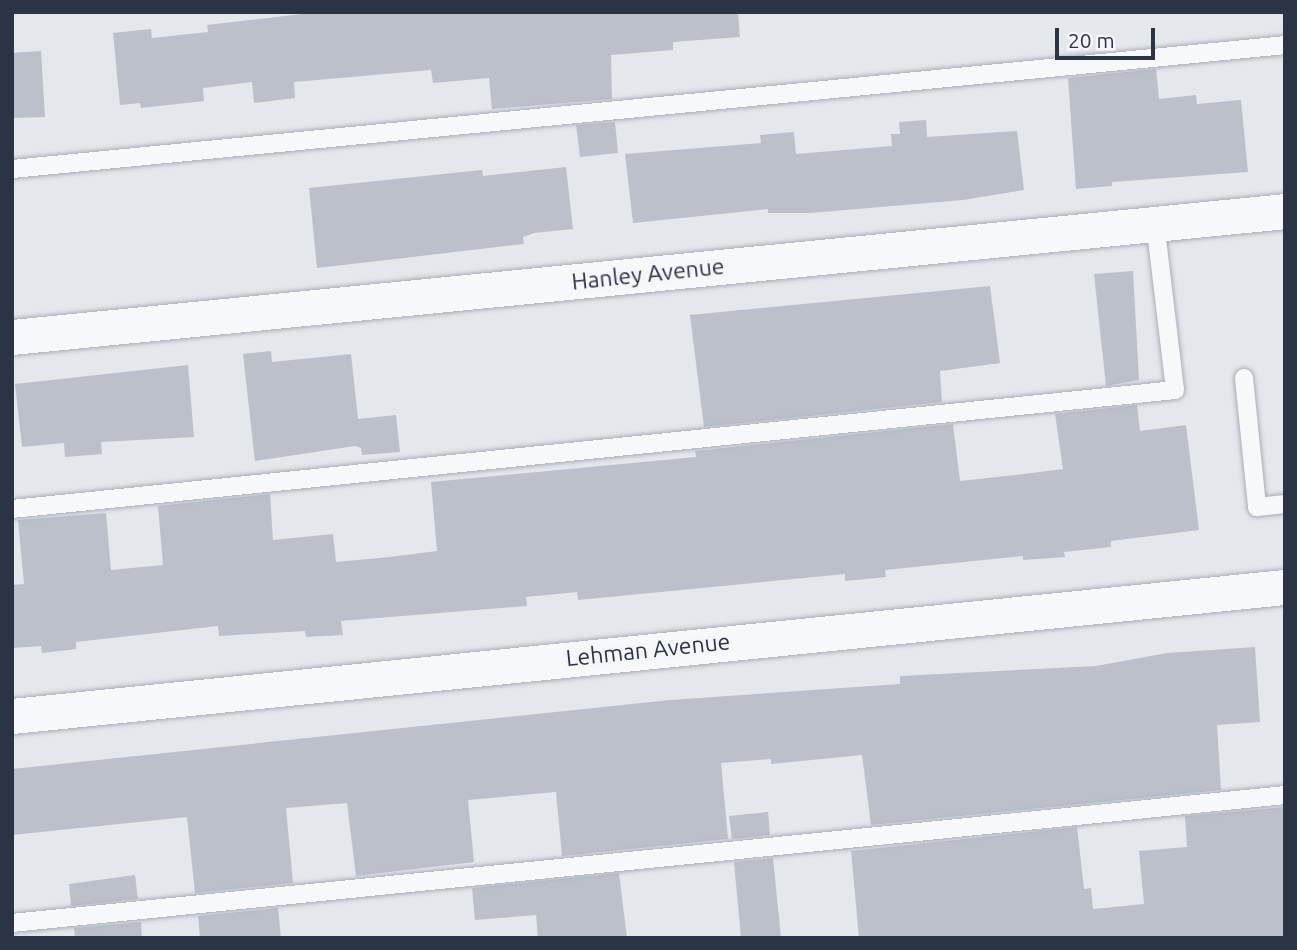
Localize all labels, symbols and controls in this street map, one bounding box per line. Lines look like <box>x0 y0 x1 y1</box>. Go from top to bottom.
scale bar <box>1059 14 1159 58</box>
text: 20 m <box>1068 28 1115 52</box>
street label: Hanley Avenue <box>570 252 726 296</box>
street label: Lehman Avenue <box>564 628 732 672</box>

